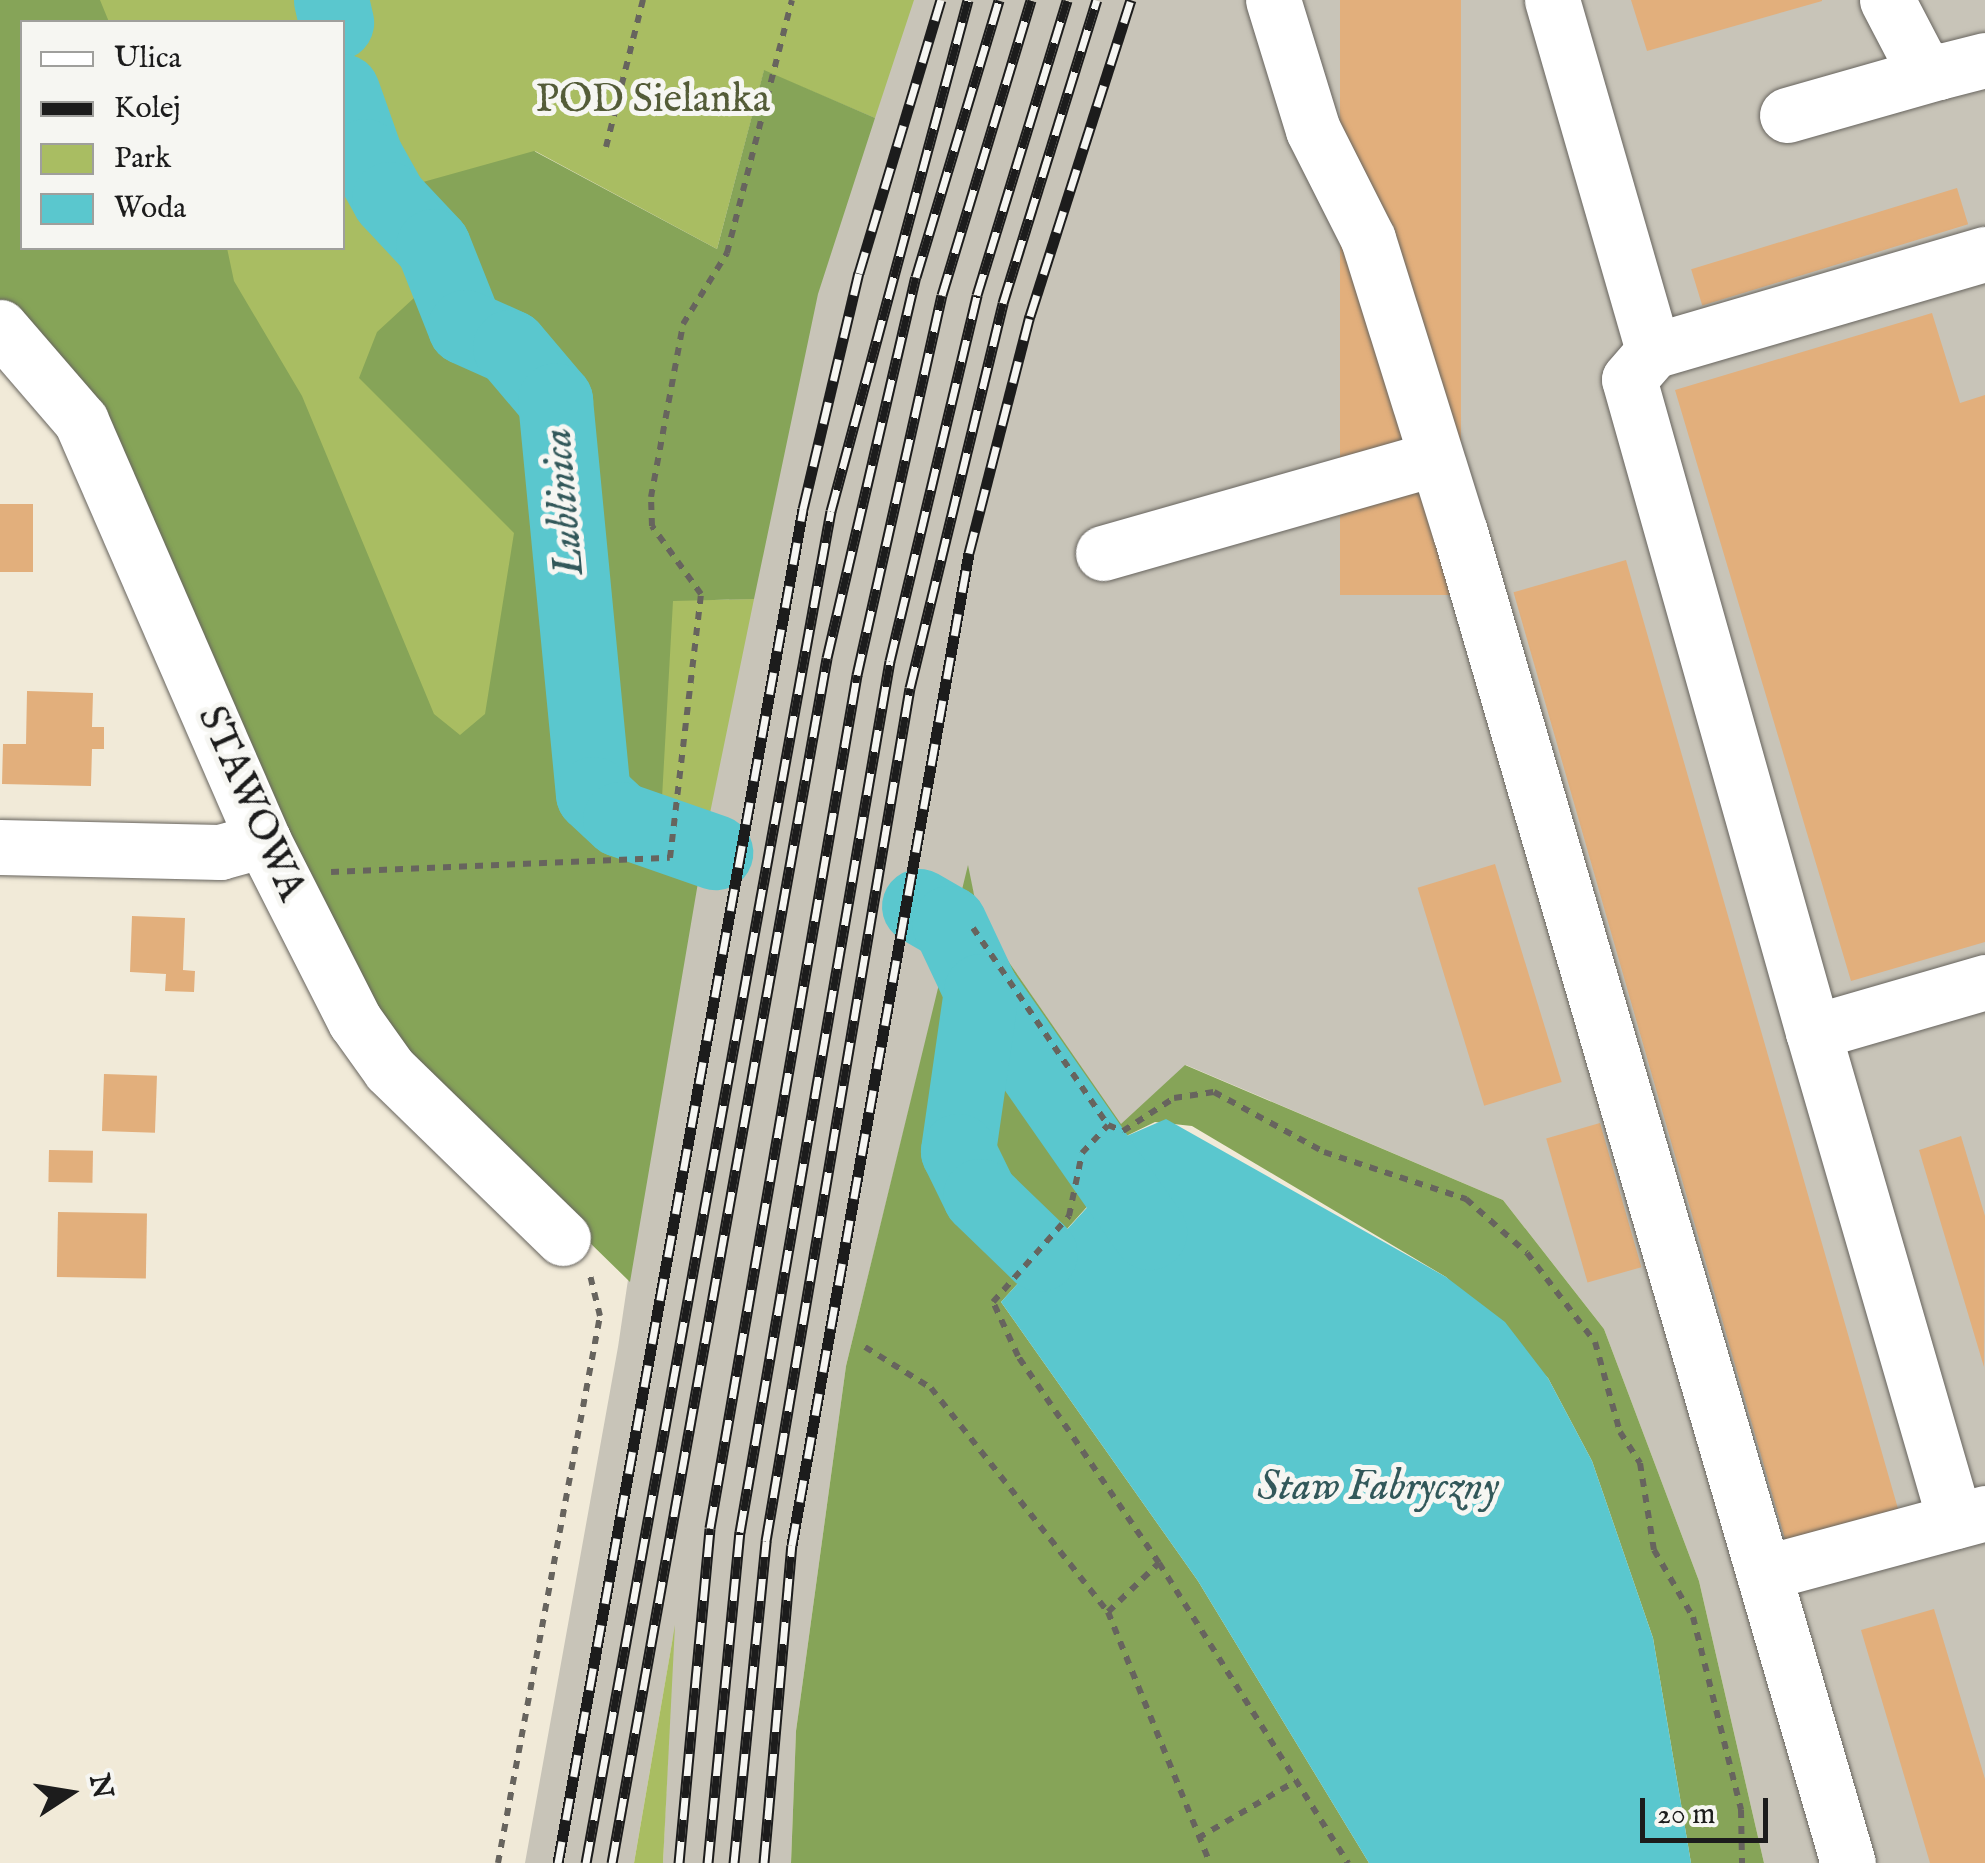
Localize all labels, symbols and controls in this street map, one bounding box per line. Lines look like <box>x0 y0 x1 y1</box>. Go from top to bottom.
legend <box>20 20 345 250</box>
text: Ulica <box>114 40 182 78</box>
park label: POD Sielanka <box>536 77 770 125</box>
text: Kolej <box>114 90 181 128</box>
text: Park <box>114 140 171 178</box>
text: Woda <box>114 190 186 228</box>
water label: Lublinica <box>533 426 597 578</box>
street label: STAWOWA <box>186 699 314 909</box>
water label: Staw Fabryczny <box>1257 1463 1499 1513</box>
north arrow <box>20 1743 120 1843</box>
text: N <box>80 1771 119 1802</box>
scale bar <box>1645 1778 1772 1840</box>
text: 20 m <box>1657 1796 1716 1834</box>

